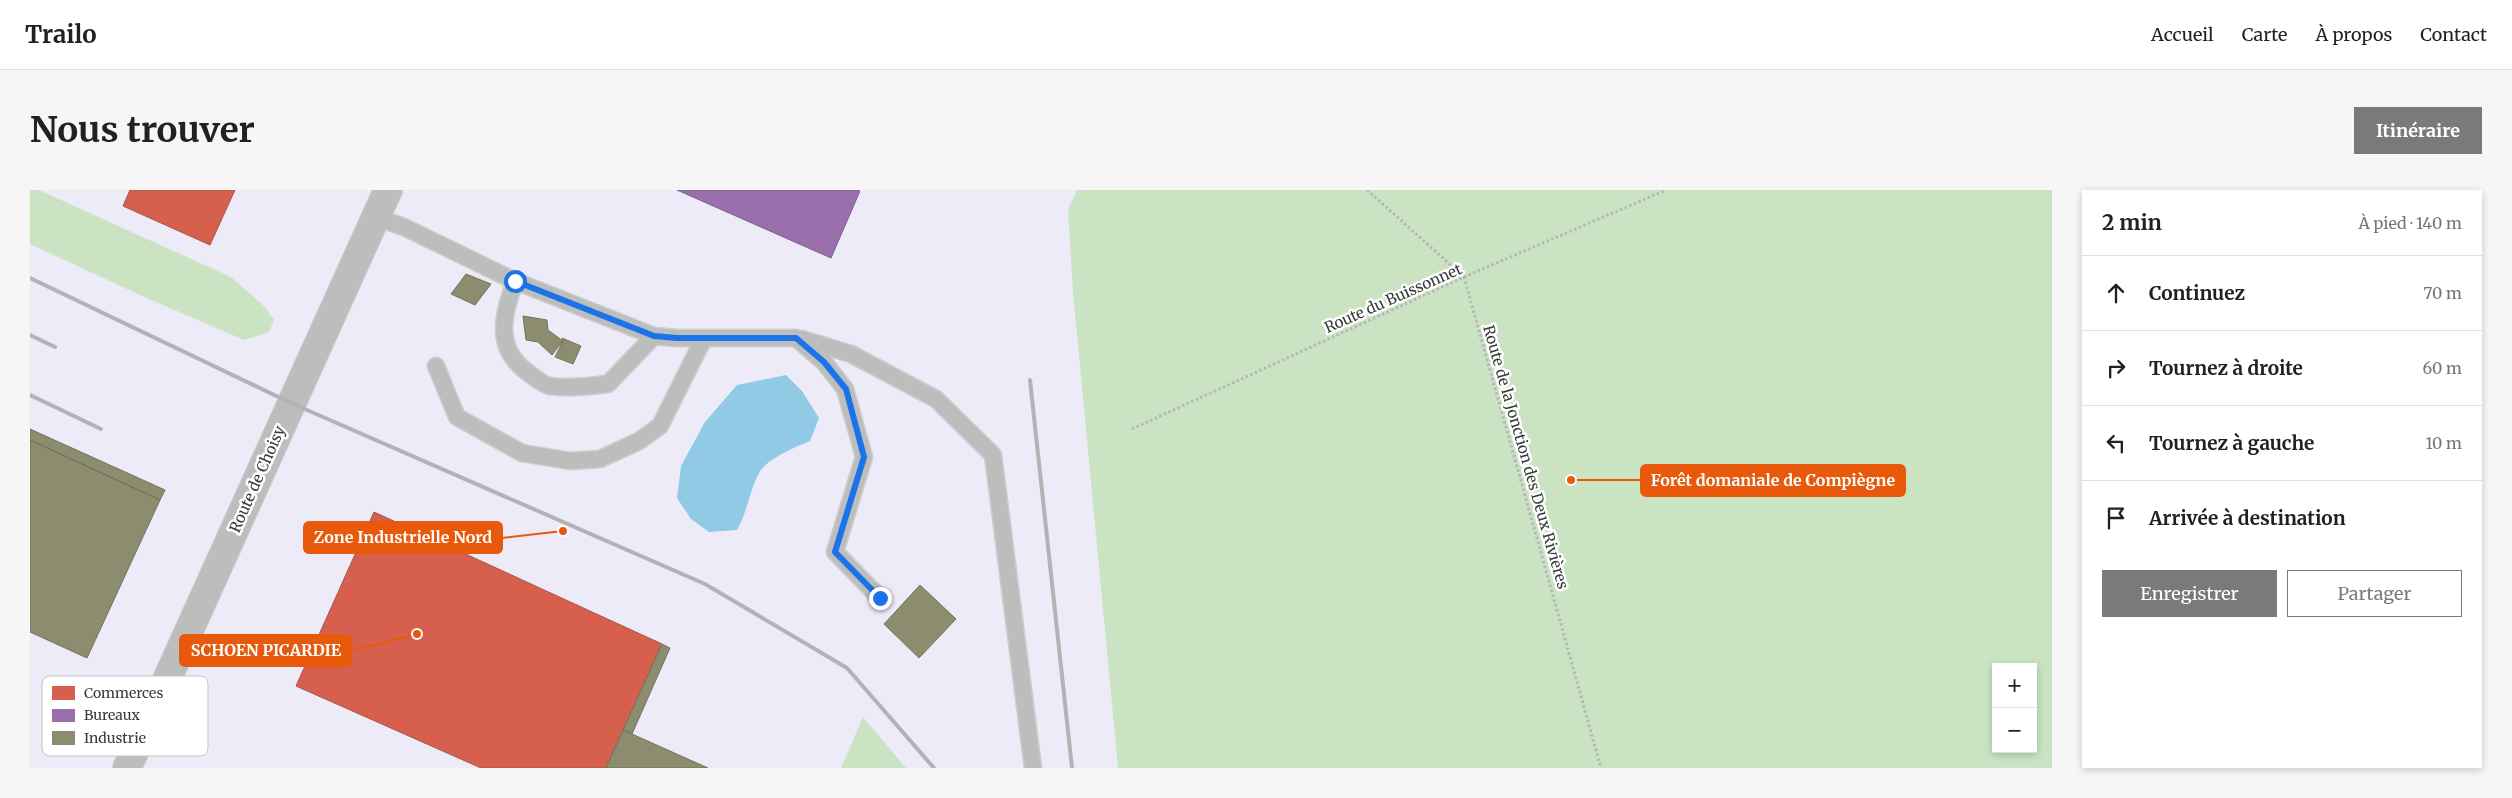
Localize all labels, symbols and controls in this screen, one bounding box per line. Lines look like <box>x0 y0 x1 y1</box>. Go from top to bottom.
text: Trailo <box>25 19 97 50</box>
text: Accueil <box>2151 23 2214 46</box>
text: Carte <box>2242 23 2287 46</box>
text: À propos <box>2315 23 2392 46</box>
text: Contact <box>2420 23 2487 46</box>
button: Itinéraire <box>2354 107 2482 154</box>
text: Nous trouver <box>30 108 255 152</box>
text: 2 min <box>2102 209 2162 236</box>
text: À pied · 140 m <box>2358 213 2462 233</box>
street label: Route du Buissonnet <box>1321 259 1465 337</box>
route start <box>504 270 527 293</box>
icon: ahead <box>2102 279 2130 307</box>
text: Continuez <box>2149 281 2245 305</box>
text: 70 m <box>2423 283 2462 303</box>
street label: Route de la Jonction des Deux Rivières <box>1479 323 1573 591</box>
icon: right <box>2102 354 2130 382</box>
text: Tournez à droite <box>2149 356 2303 380</box>
text: 60 m <box>2422 358 2462 378</box>
street label: Route de Choisy <box>225 422 289 535</box>
icon: left <box>2102 429 2130 457</box>
text: Tournez à gauche <box>2149 431 2314 455</box>
text: 10 m <box>2425 433 2462 453</box>
callout: Forêt domaniale de Compiègne <box>1641 465 1905 496</box>
text: Forêt domaniale de Compiègne <box>1651 470 1895 490</box>
icon: arrive <box>2102 504 2130 532</box>
text: Arrivée à destination <box>2149 506 2346 530</box>
callout: Zone Industrielle Nord <box>304 522 502 553</box>
text: Zone Industrielle Nord <box>314 527 492 547</box>
button: Enregistrer <box>2102 570 2277 617</box>
button: Partager <box>2287 570 2462 617</box>
route end <box>869 587 892 610</box>
callout: SCHOEN PICARDIE <box>180 635 351 666</box>
text: SCHOEN PICARDIE <box>191 640 342 660</box>
map controls <box>1992 663 2037 753</box>
button: + <box>1992 663 2037 708</box>
legend <box>42 676 208 756</box>
text: Commerces <box>84 684 163 702</box>
text: Bureaux <box>84 706 140 724</box>
button: − <box>1992 708 2037 753</box>
text: Industrie <box>84 729 146 747</box>

